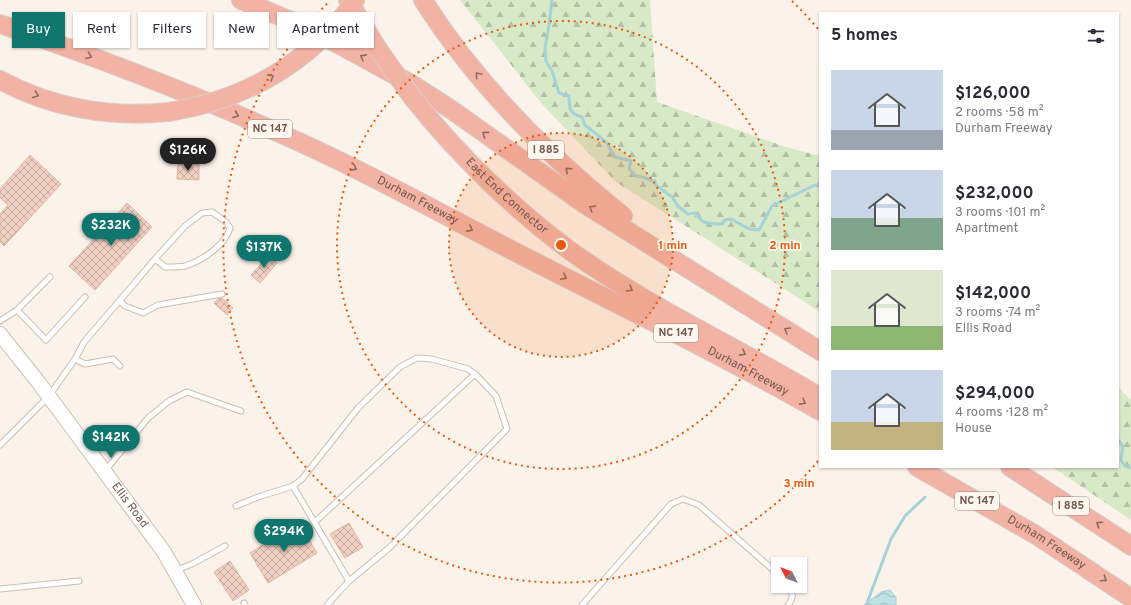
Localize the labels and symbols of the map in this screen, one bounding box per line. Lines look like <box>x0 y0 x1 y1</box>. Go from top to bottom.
one-way arrow <box>86 52 93 60</box>
one-way arrow <box>360 54 367 62</box>
one-way arrow <box>476 73 483 80</box>
one-way arrow <box>267 75 274 82</box>
one-way arrow <box>32 91 39 99</box>
one-way arrow <box>233 110 240 118</box>
road number: NC 147 <box>248 120 292 138</box>
one-way arrow <box>482 131 489 139</box>
pin: $126K <box>160 138 216 172</box>
road number: I 885 <box>528 141 564 159</box>
street label: East End Connector <box>462 155 551 239</box>
one-way arrow <box>350 163 358 171</box>
one-way arrow <box>565 167 572 174</box>
street label: Durham Freeway <box>374 173 461 229</box>
one-way arrow <box>589 205 596 213</box>
pin: $232K <box>83 213 139 247</box>
one-way arrow <box>465 224 473 231</box>
pin: $137K <box>236 235 292 269</box>
centre of rings <box>554 238 568 252</box>
text: 1 min <box>659 238 687 254</box>
text: 2 min <box>769 238 801 254</box>
one-way arrow <box>560 272 567 280</box>
one-way arrow <box>626 284 633 291</box>
road number: NC 147 <box>654 324 698 342</box>
one-way arrow <box>784 328 791 335</box>
street label: Durham Freeway <box>705 343 792 400</box>
one-way arrow <box>739 348 746 355</box>
one-way arrow <box>799 397 806 404</box>
pin: $142K <box>83 425 139 459</box>
text: 3 min <box>783 476 815 492</box>
street label: Ellis Road <box>107 479 152 532</box>
road number: NC 147 <box>955 492 999 510</box>
road number: I 885 <box>1053 497 1089 515</box>
street label: Durham Freeway <box>1004 512 1089 574</box>
pin: $294K <box>256 519 312 553</box>
one-way arrow <box>1096 522 1103 529</box>
north arrow <box>771 557 807 593</box>
one-way arrow <box>1099 575 1106 582</box>

